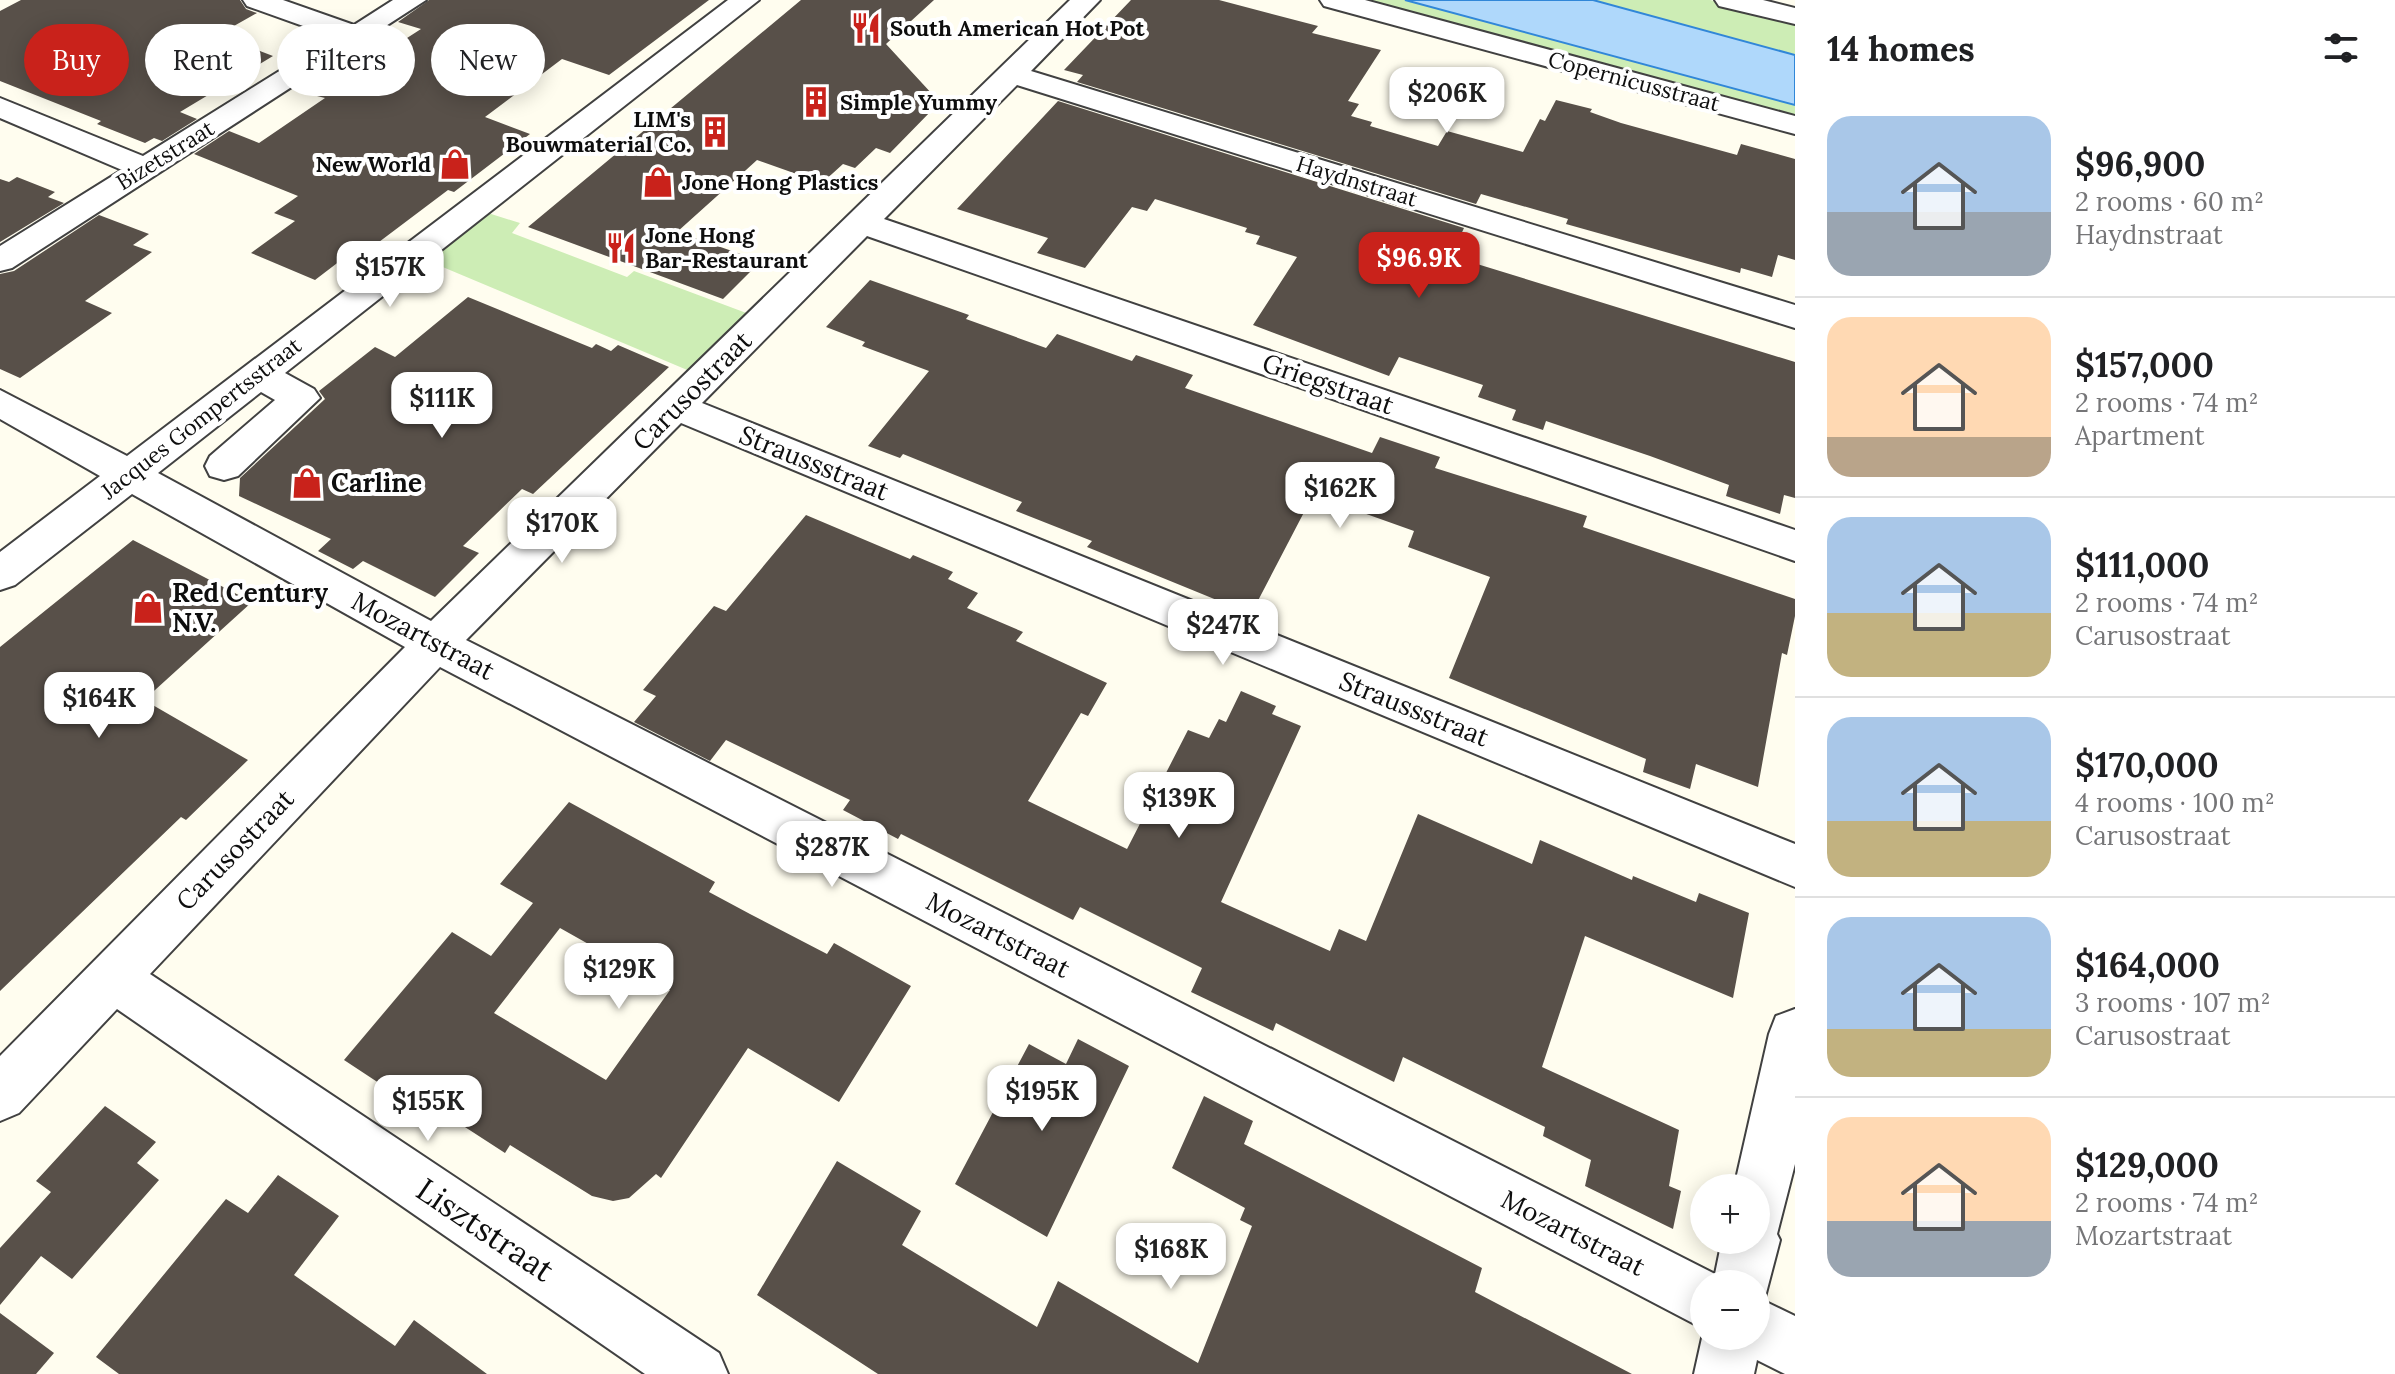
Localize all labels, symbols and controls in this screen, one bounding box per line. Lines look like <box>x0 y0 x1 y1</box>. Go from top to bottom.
restaurant icon: South American Hot Pot <box>849 11 883 45</box>
place label: South American Hot Pot <box>890 14 1145 42</box>
chip: Buy <box>24 24 129 96</box>
chip: Rent <box>145 24 261 96</box>
chip: Filters <box>277 24 415 96</box>
chip: New <box>431 24 545 96</box>
icon: filters <box>2319 26 2363 70</box>
text: 14 homes <box>1827 27 1975 70</box>
street label: Copernicusstraat <box>1545 45 1723 117</box>
pin: $206K <box>1391 67 1503 135</box>
text: $206K <box>1407 76 1487 109</box>
building icon: Simple Yummy <box>799 85 833 119</box>
place label: Simple Yummy <box>840 88 998 116</box>
place label: LIM's Bouwmaterial Co. <box>505 105 691 158</box>
street label: Bizetstraat <box>111 114 220 196</box>
building icon: LIM's Bouwmaterial Co. <box>698 115 732 149</box>
text: $96,900 <box>2075 142 2205 185</box>
shop icon: New World <box>438 147 472 181</box>
icon: home <box>1891 148 1987 244</box>
street label: Haydnstraat <box>1293 149 1421 213</box>
place label: New World <box>315 150 431 178</box>
shop icon: Jone Hong Plastics <box>641 165 675 199</box>
place label: Jone Hong Plastics <box>682 168 878 196</box>
text: 2 rooms · 60 m² <box>2075 185 2264 218</box>
text: Haydnstraat <box>2075 218 2223 251</box>
place label: Jone Hong Bar-Restaurant <box>645 221 809 274</box>
restaurant icon: Jone Hong Bar-Restaurant <box>604 231 638 265</box>
pin: $96.9K <box>1354 232 1484 300</box>
pin: $157K <box>334 241 446 309</box>
text: $96.9K <box>1377 241 1461 274</box>
text: $157K <box>355 250 425 283</box>
street label: Carusostraat <box>625 324 758 457</box>
street label: Jacques Gompertsstraat <box>95 331 307 505</box>
text: $157,000 <box>2075 343 2214 386</box>
street label: Griegstraat <box>1258 346 1398 421</box>
icon: home <box>1891 349 1987 445</box>
pin: $111K <box>386 372 498 440</box>
text: $111K <box>409 381 475 414</box>
text: 2 rooms · 74 m² <box>2075 386 2259 419</box>
street label: Straussstraat <box>735 418 894 508</box>
text: Apartment <box>2075 419 2205 452</box>
pin: $162K <box>1284 462 1396 530</box>
shop icon: Carline <box>290 466 324 500</box>
place label: Carline <box>331 466 422 499</box>
text: $162K <box>1303 471 1377 504</box>
pin: $170K <box>506 497 618 565</box>
text: $170K <box>525 506 599 539</box>
text: $111,000 <box>2075 543 2209 586</box>
icon: home <box>1891 549 1987 645</box>
place label: Red Century N.V. <box>172 576 329 639</box>
street label: Mozartstraat <box>346 584 500 687</box>
text: 2 rooms · 74 m² <box>2075 586 2259 619</box>
shop icon: Red Century N.V. <box>131 591 165 625</box>
pin: $247K <box>1167 599 1279 667</box>
text: $247K <box>1186 608 1260 641</box>
text: Carusostraat <box>2075 619 2231 652</box>
street label: Straussstraat <box>1335 664 1494 754</box>
pin: $164K <box>43 672 155 740</box>
text: $164K <box>62 681 136 714</box>
text: $170,000 <box>2075 743 2219 786</box>
icon: home <box>1891 749 1987 845</box>
pin: $139K <box>1123 772 1235 840</box>
text: $139K <box>1142 781 1216 814</box>
street label: Carusostraat <box>169 782 301 917</box>
text: 4 rooms · 100 m² <box>2075 786 2275 819</box>
text: Carusostraat <box>2075 819 2231 852</box>
pin: $287K <box>776 821 888 889</box>
text: $287K <box>795 830 869 863</box>
street label: Mozartstraat <box>921 884 1076 985</box>
pin: $129K <box>563 943 675 1011</box>
text: $164,000 <box>2075 943 2220 986</box>
icon: home <box>1891 949 1987 1045</box>
text: $129K <box>582 952 656 985</box>
text: 3 rooms · 107 m² <box>2075 986 2270 1019</box>
text: Carusostraat <box>2075 1019 2231 1052</box>
pin: $195K <box>986 1065 1098 1133</box>
text: $195K <box>1005 1074 1079 1107</box>
pin: $155K <box>372 1075 484 1143</box>
text: $155K <box>392 1084 464 1117</box>
text: $129,000 <box>2075 1143 2219 1186</box>
icon: home <box>1891 1149 1987 1245</box>
street label: Lisztstraat <box>409 1169 562 1291</box>
map controls <box>1690 1174 1770 1350</box>
button: + <box>1690 1174 1770 1254</box>
street label: Mozartstraat <box>1496 1182 1651 1283</box>
text: 2 rooms · 74 m² <box>2075 1186 2259 1219</box>
text: Mozartstraat <box>2075 1219 2232 1252</box>
pin: $168K <box>1115 1223 1227 1291</box>
text: $168K <box>1134 1232 1208 1265</box>
button: − <box>1690 1270 1770 1350</box>

